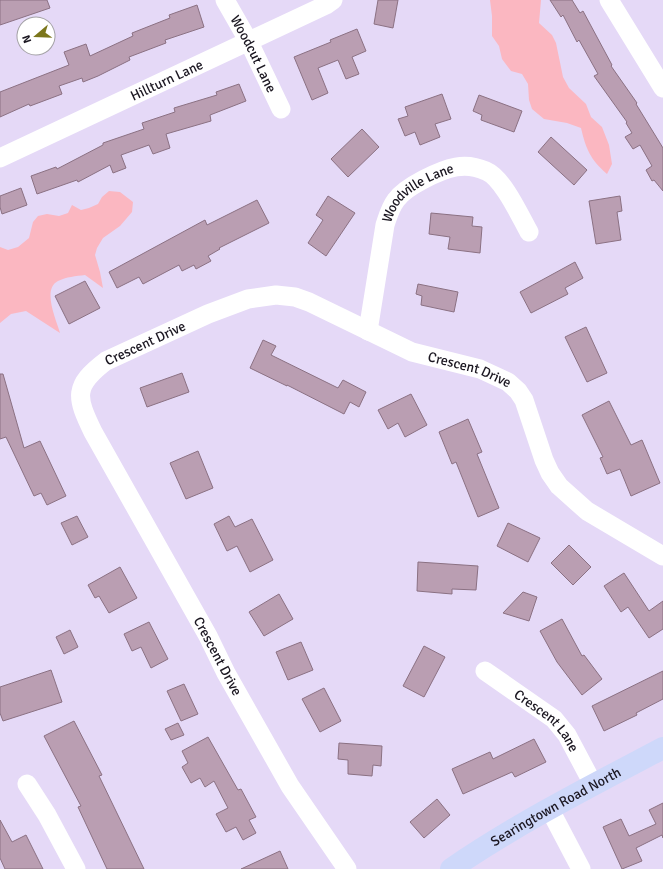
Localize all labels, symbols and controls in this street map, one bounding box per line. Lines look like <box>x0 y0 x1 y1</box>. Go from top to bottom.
street label: Woodcut Lane <box>226 12 280 95</box>
north arrow <box>16 16 56 56</box>
text: N <box>20 33 34 45</box>
street label: Hillturn Lane <box>128 56 206 105</box>
street label: Woodville Lane <box>378 160 456 224</box>
street label: Crescent Drive <box>102 318 188 369</box>
street label: Crescent Drive <box>426 348 514 391</box>
street label: Crescent Drive <box>190 614 245 699</box>
street label: Crescent Lane <box>511 686 582 755</box>
street label: Searingtown Road North <box>488 764 624 850</box>

